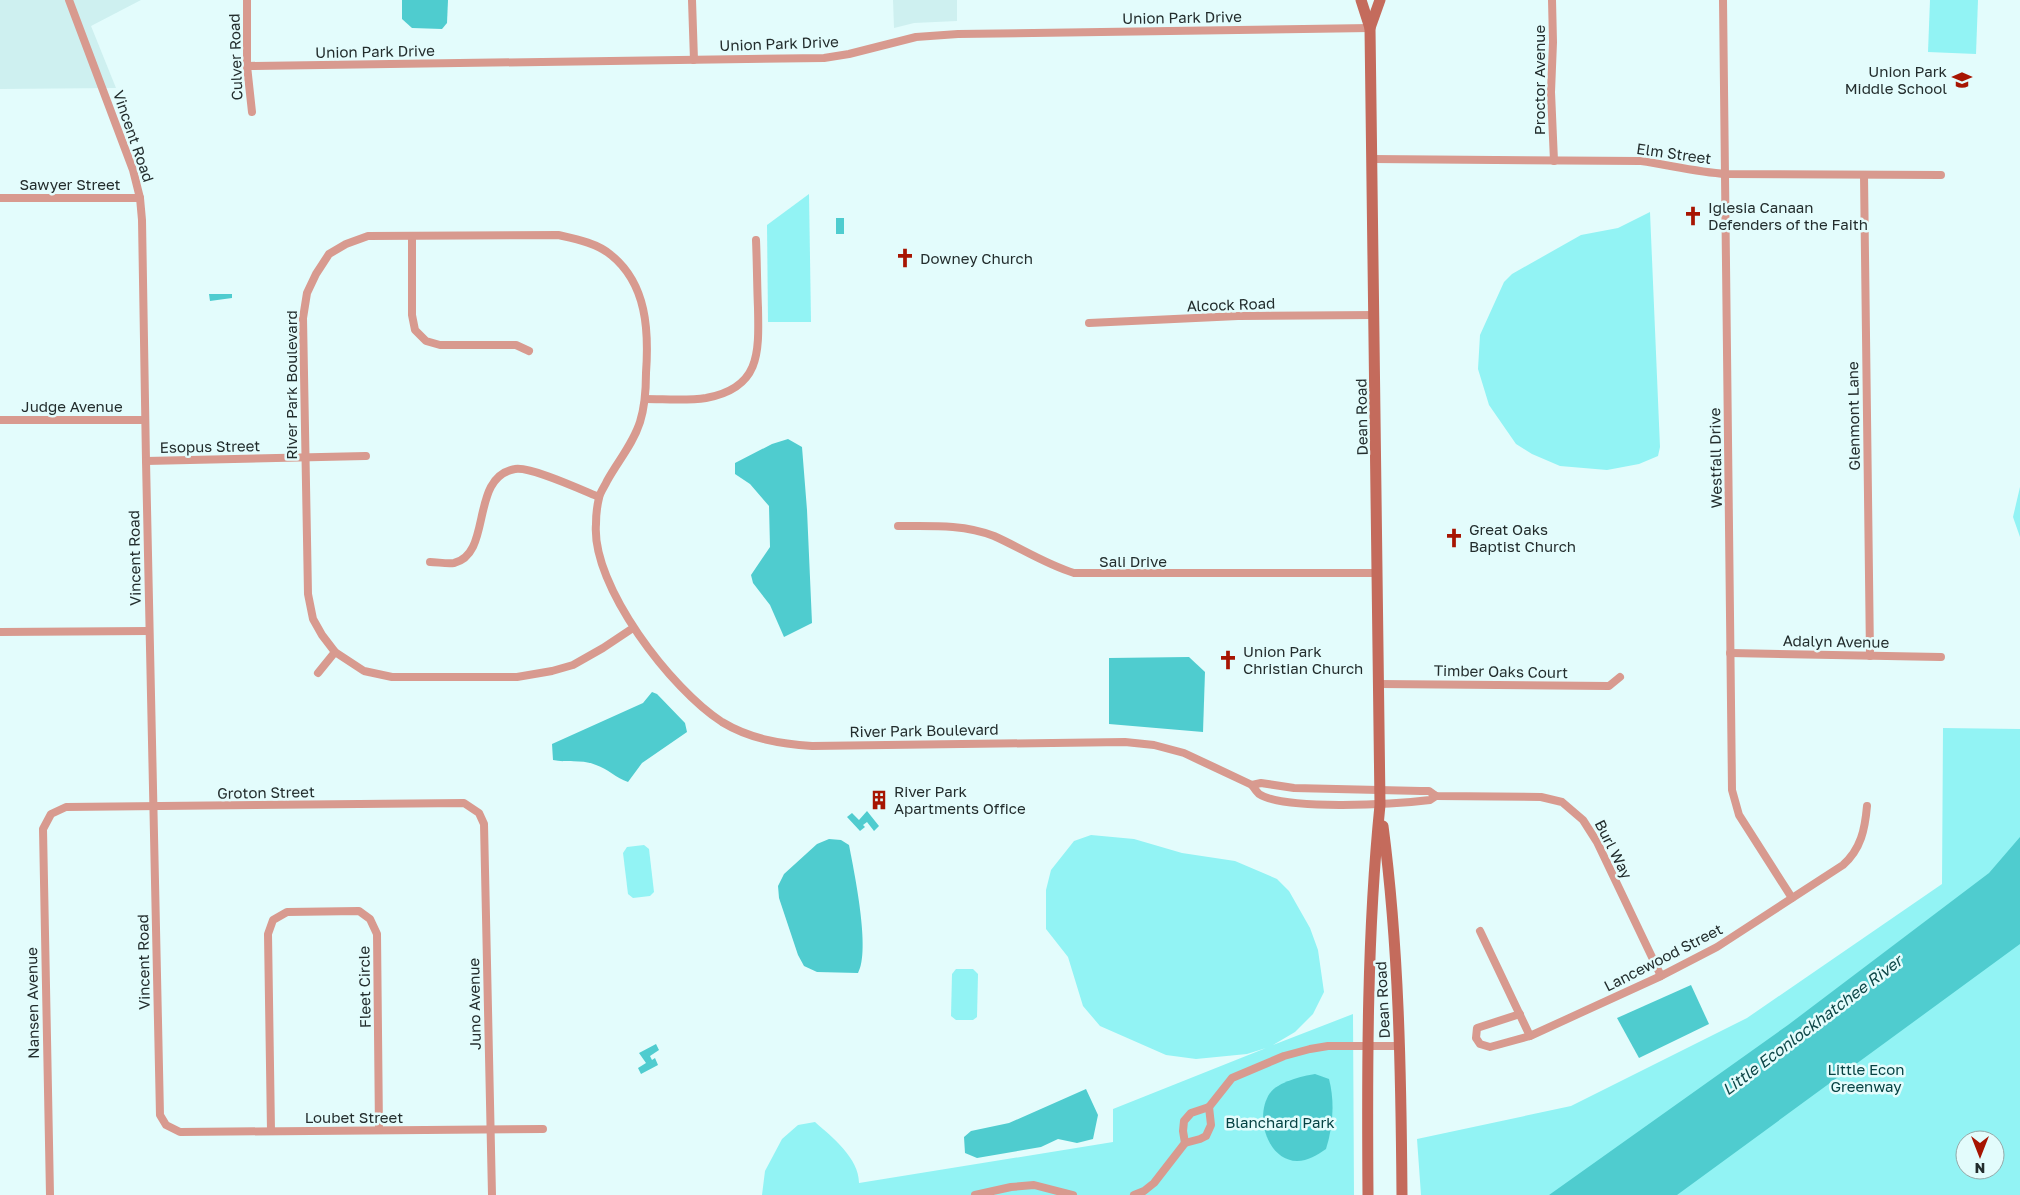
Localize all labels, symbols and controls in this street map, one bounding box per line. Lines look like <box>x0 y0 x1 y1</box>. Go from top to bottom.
street label: Union Park Drive <box>1122 7 1242 27</box>
street label: Culver Road <box>224 13 246 101</box>
street label: Proctor Avenue <box>1530 25 1548 135</box>
street label: Union Park Drive <box>719 32 839 54</box>
street label: Union Park Drive <box>315 41 435 61</box>
place label: Union Park Middle School <box>1845 62 1948 97</box>
school or university icon: Union Park Middle School <box>1951 69 1973 91</box>
street label: Vincent Road <box>110 88 158 184</box>
street label: Elm Street <box>1635 139 1713 167</box>
street label: Sawyer Street <box>19 175 121 193</box>
place label: Iglesia Canaan Defenders of the Faith <box>1708 198 1868 233</box>
church icon: Iglesia Canaan Defenders of the Faith <box>1682 205 1704 227</box>
church icon: Downey Church <box>894 247 916 269</box>
place label: Downey Church <box>920 249 1033 267</box>
street label: Alcock Road <box>1186 293 1276 315</box>
street label: River Park Boulevard <box>282 310 300 460</box>
street label: Glenmont Lane <box>1843 361 1863 471</box>
street label: Dean Road <box>1351 378 1371 456</box>
street label: Judge Avenue <box>21 397 123 415</box>
street label: Westfall Drive <box>1705 407 1725 508</box>
street label: Esopus Street <box>160 436 260 456</box>
street label: Vincent Road <box>124 510 144 606</box>
place label: Great Oaks Baptist Church <box>1469 520 1576 555</box>
church icon: Great Oaks Baptist Church <box>1443 527 1465 549</box>
street label: Sali Drive <box>1099 552 1167 570</box>
street label: Adalyn Avenue <box>1783 631 1890 651</box>
place label: Union Park Christian Church <box>1243 642 1363 677</box>
church icon: Union Park Christian Church <box>1217 649 1239 671</box>
street label: Timber Oaks Court <box>1434 661 1568 681</box>
street label: River Park Boulevard <box>849 720 999 740</box>
street label: Groton Street <box>217 782 315 802</box>
place label: River Park Apartments Office <box>894 782 1026 817</box>
building icon: River Park Apartments Office <box>868 789 890 811</box>
street label: Burl Way <box>1591 816 1637 882</box>
street label: Vincent Road <box>133 914 153 1010</box>
street label: Lancewood Street <box>1601 919 1725 995</box>
street label: Fleet Circle <box>354 945 374 1028</box>
street label: Nansen Avenue <box>22 947 42 1059</box>
water label: Little Econlockhatchee River <box>1718 949 1908 1099</box>
street label: Juno Avenue <box>464 957 484 1050</box>
street label: Dean Road <box>1371 961 1393 1039</box>
park label: Little Econ Greenway <box>1828 1060 1904 1095</box>
street label: Loubet Street <box>305 1108 403 1126</box>
park label: Blanchard Park <box>1225 1113 1335 1131</box>
north arrow <box>1955 1130 2005 1180</box>
text: N <box>1975 1160 1985 1177</box>

